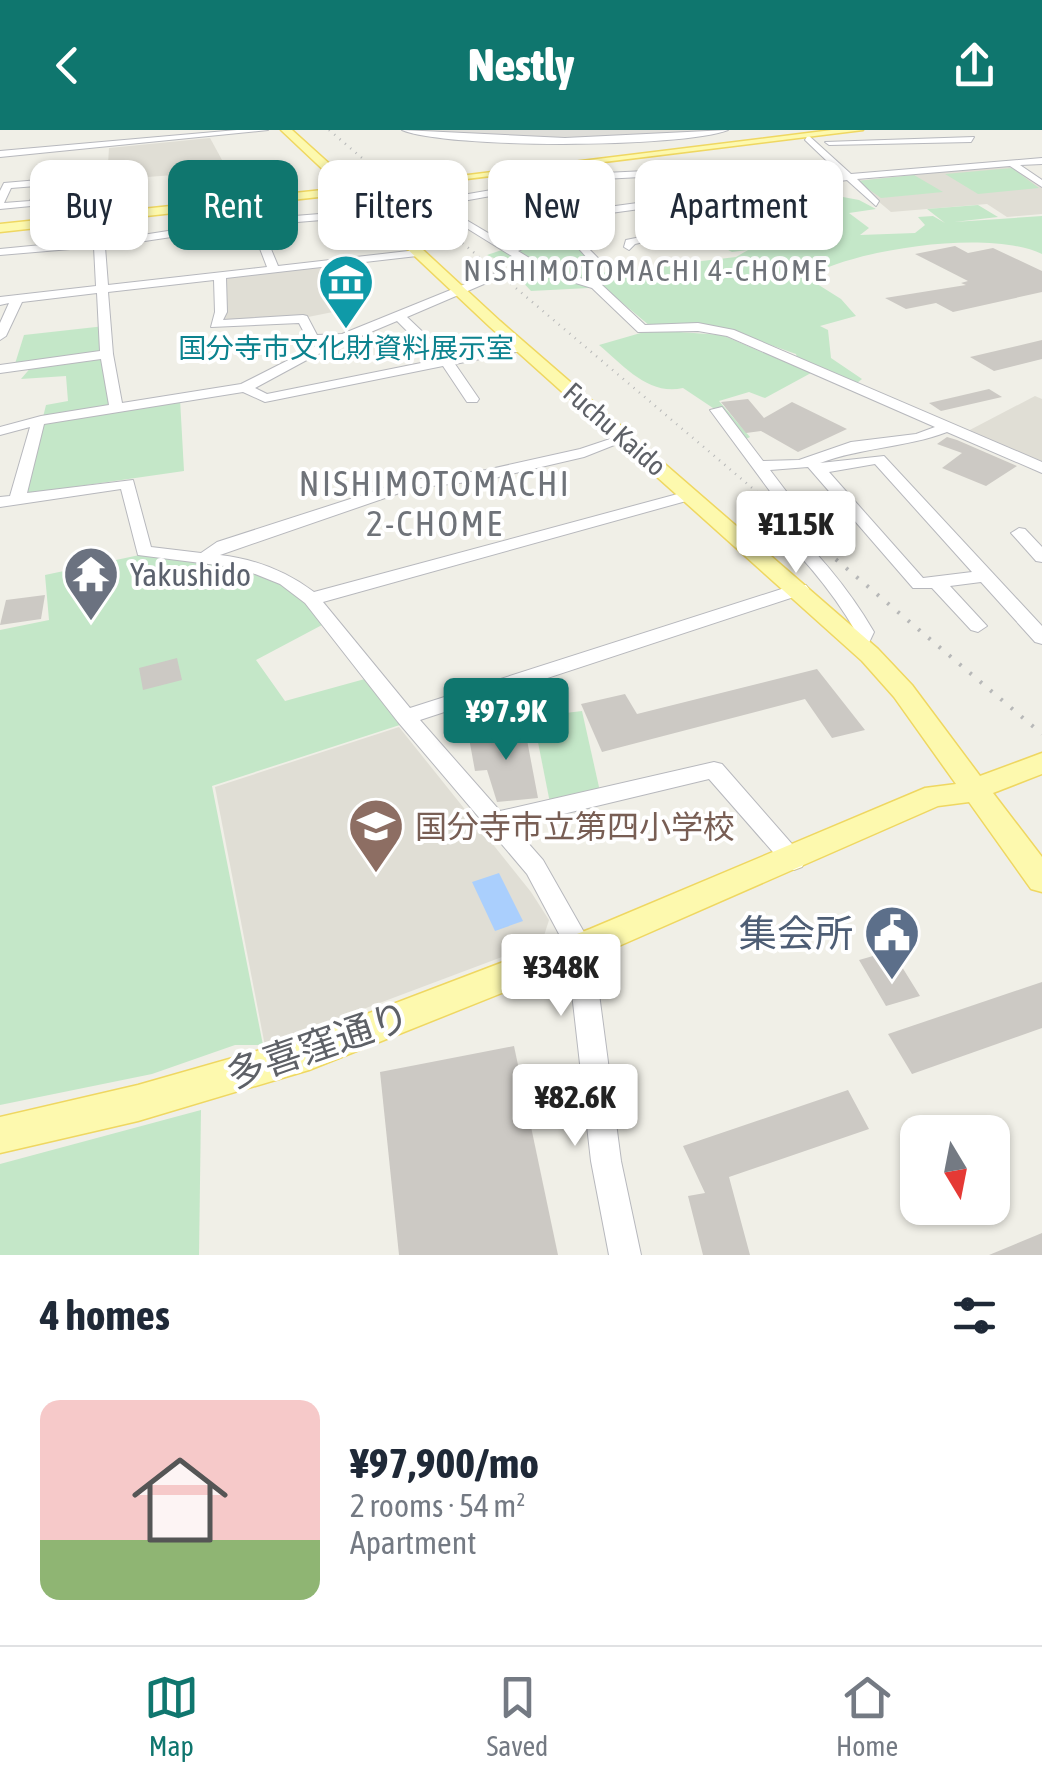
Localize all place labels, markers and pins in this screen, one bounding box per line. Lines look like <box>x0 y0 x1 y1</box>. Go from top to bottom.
museum icon: 国分寺市文化財資料展示室 <box>316 252 376 331</box>
place label: 国分寺市文化財資料展示室 <box>178 332 514 364</box>
pin: ¥115K <box>726 491 866 576</box>
temple icon: Yakushido <box>61 544 121 623</box>
place label: Yakushido <box>130 556 251 593</box>
pin: ¥97.9K <box>425 678 587 763</box>
school or university icon: 国分寺市立第四小学校 <box>346 796 406 875</box>
place label: 国分寺市立第四小学校 <box>415 808 735 845</box>
public building icon: 集会所 <box>862 903 922 982</box>
place label: 集会所 <box>739 912 853 955</box>
pin: ¥348K <box>491 934 631 1019</box>
pin: ¥82.6K <box>494 1064 656 1149</box>

